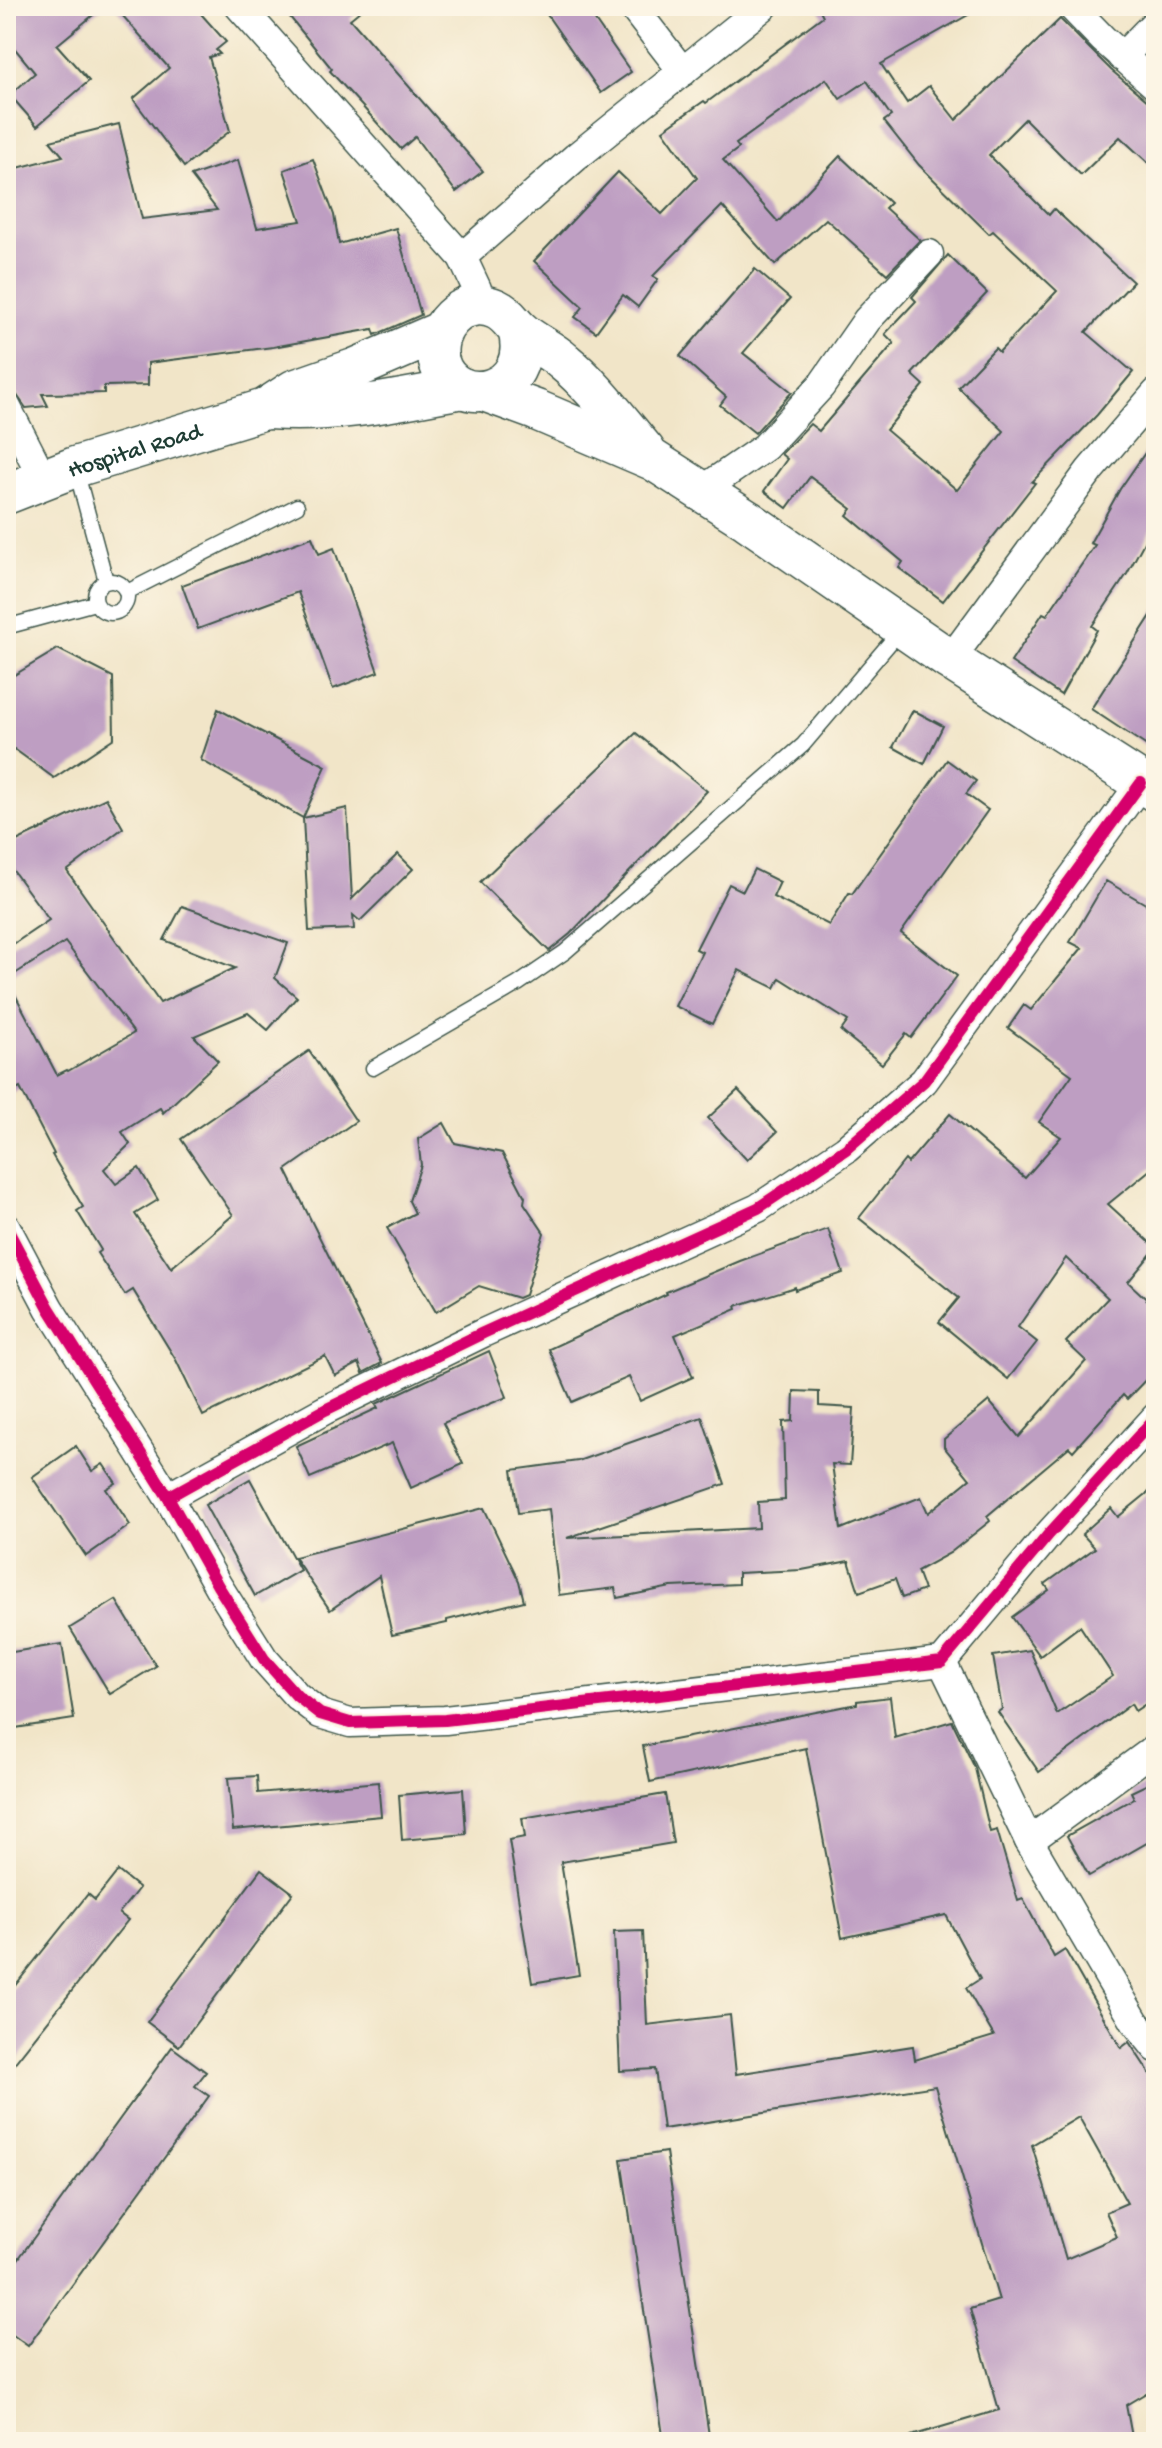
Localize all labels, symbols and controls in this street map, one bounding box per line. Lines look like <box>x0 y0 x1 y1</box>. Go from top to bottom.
street label: Hospital Road <box>64 418 208 486</box>

